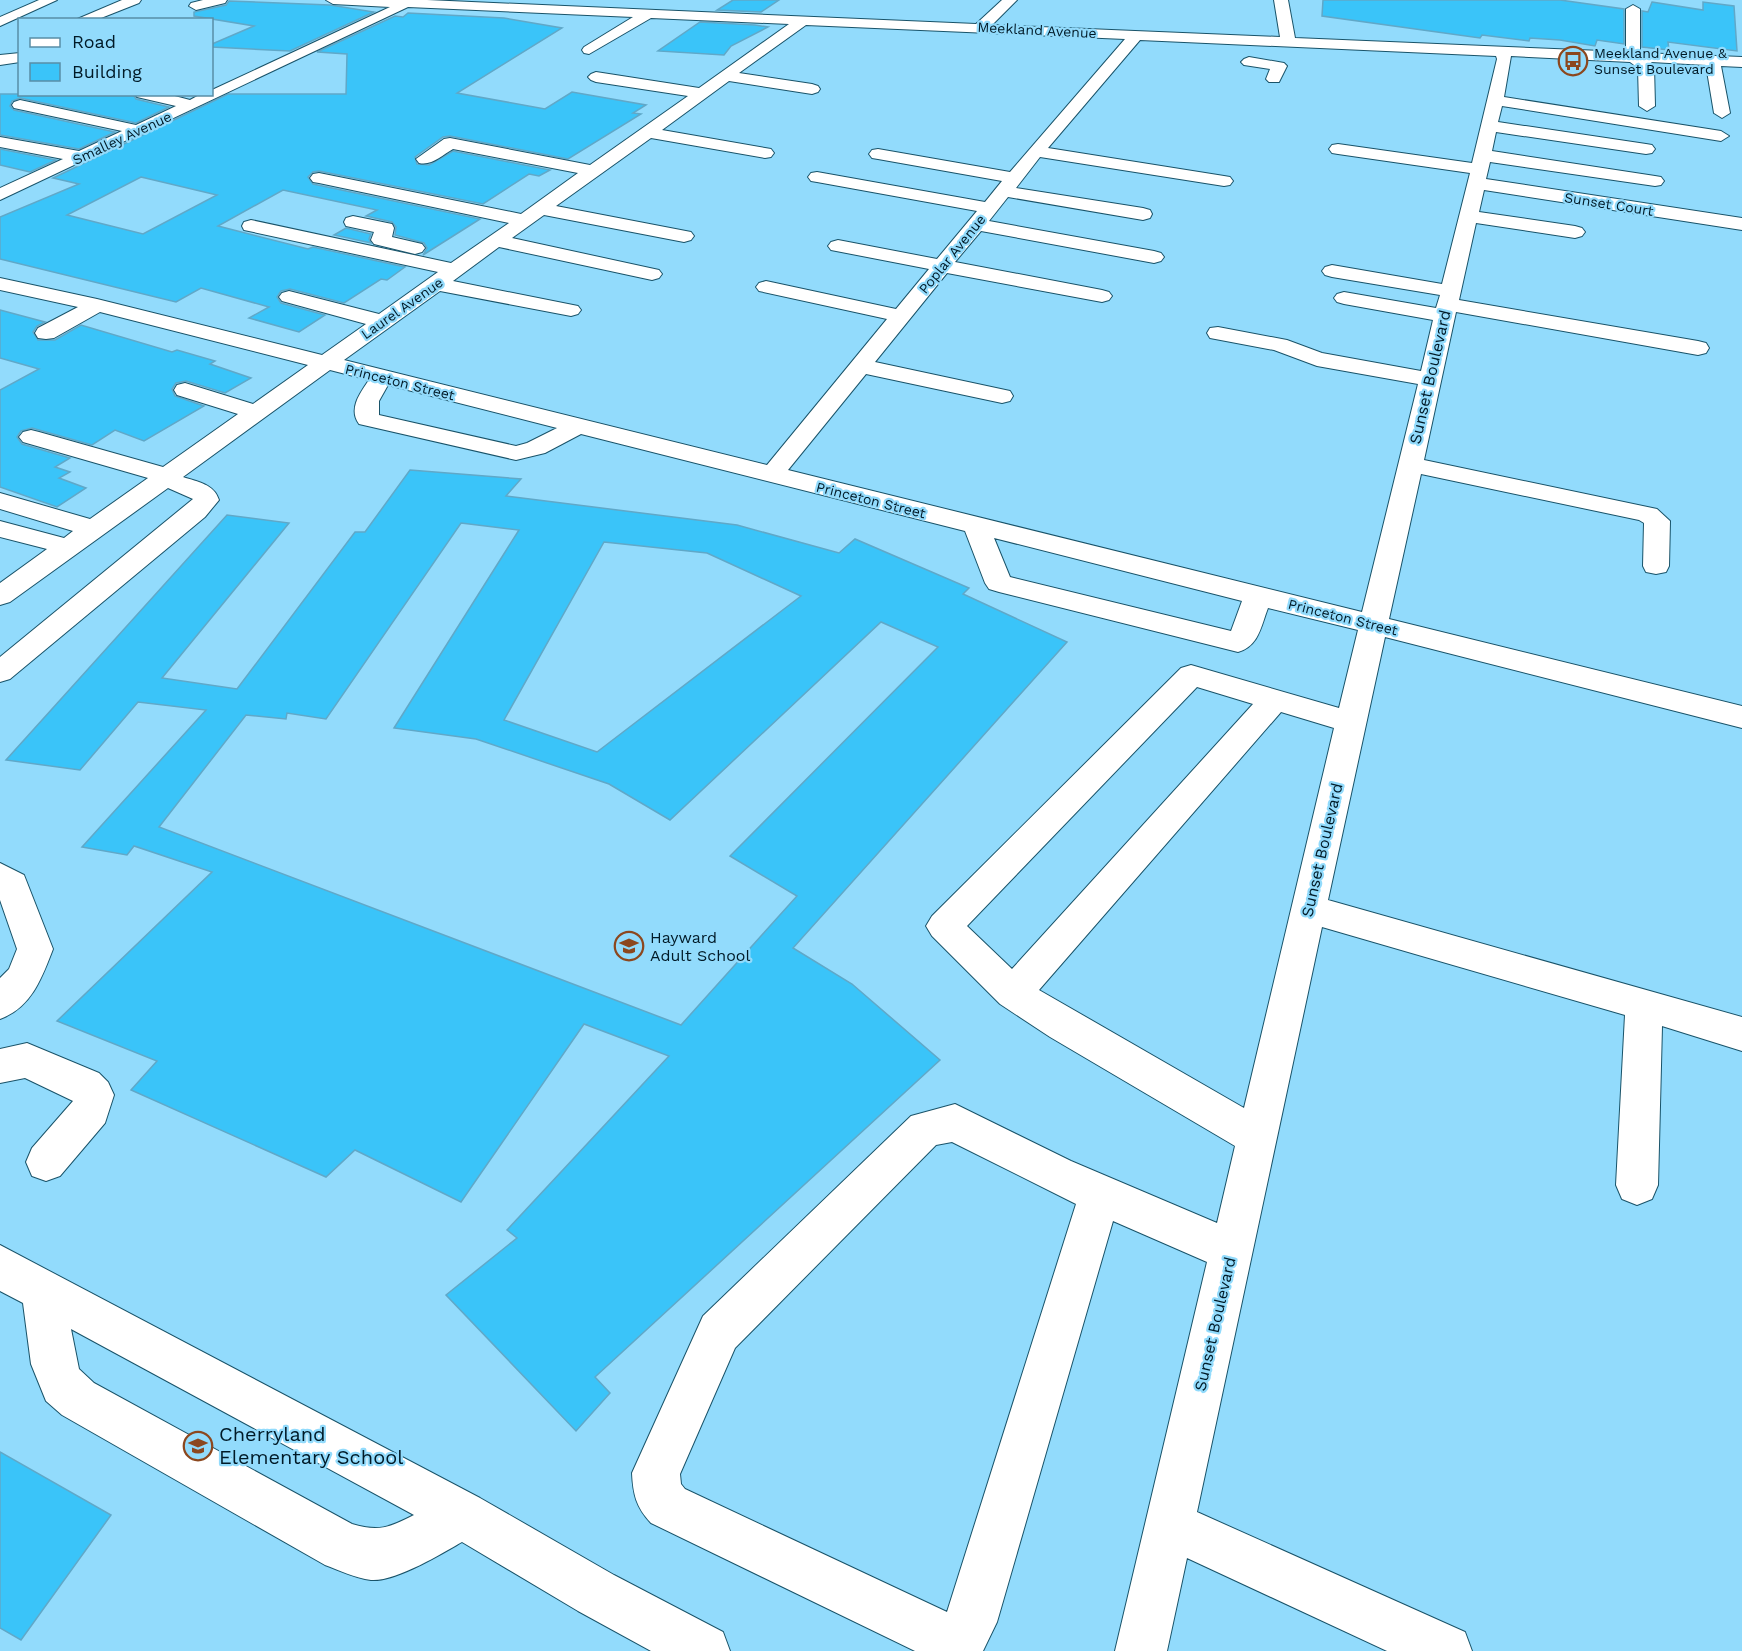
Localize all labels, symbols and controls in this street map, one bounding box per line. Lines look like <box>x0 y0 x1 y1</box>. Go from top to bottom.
legend <box>18 18 213 96</box>
street label: Meekland Avenue <box>977 19 1097 41</box>
text: Road <box>72 31 116 52</box>
bus stop icon: Meekland Avenue & Sunset Boulevard <box>1557 45 1589 77</box>
place label: Meekland Avenue & Sunset Boulevard <box>1594 45 1727 77</box>
text: Building <box>72 61 142 82</box>
street label: Smalley Avenue <box>70 108 174 168</box>
street label: Sunset Court <box>1563 189 1655 219</box>
street label: Poplar Avenue <box>915 211 989 297</box>
street label: Laurel Avenue <box>358 274 446 342</box>
street label: Sunset Boulevard <box>1405 308 1455 446</box>
street label: Princeton Street <box>344 361 456 403</box>
street label: Princeton Street <box>815 479 927 521</box>
street label: Princeton Street <box>1287 596 1399 638</box>
street label: Sunset Boulevard <box>1297 781 1347 919</box>
place label: Hayward Adult School <box>650 928 750 965</box>
school or university icon: Hayward Adult School <box>613 930 645 962</box>
street label: Sunset Boulevard <box>1190 1255 1240 1393</box>
place label: Cherryland Elementary School <box>219 1422 403 1469</box>
school or university icon: Cherryland Elementary School <box>182 1430 214 1462</box>

